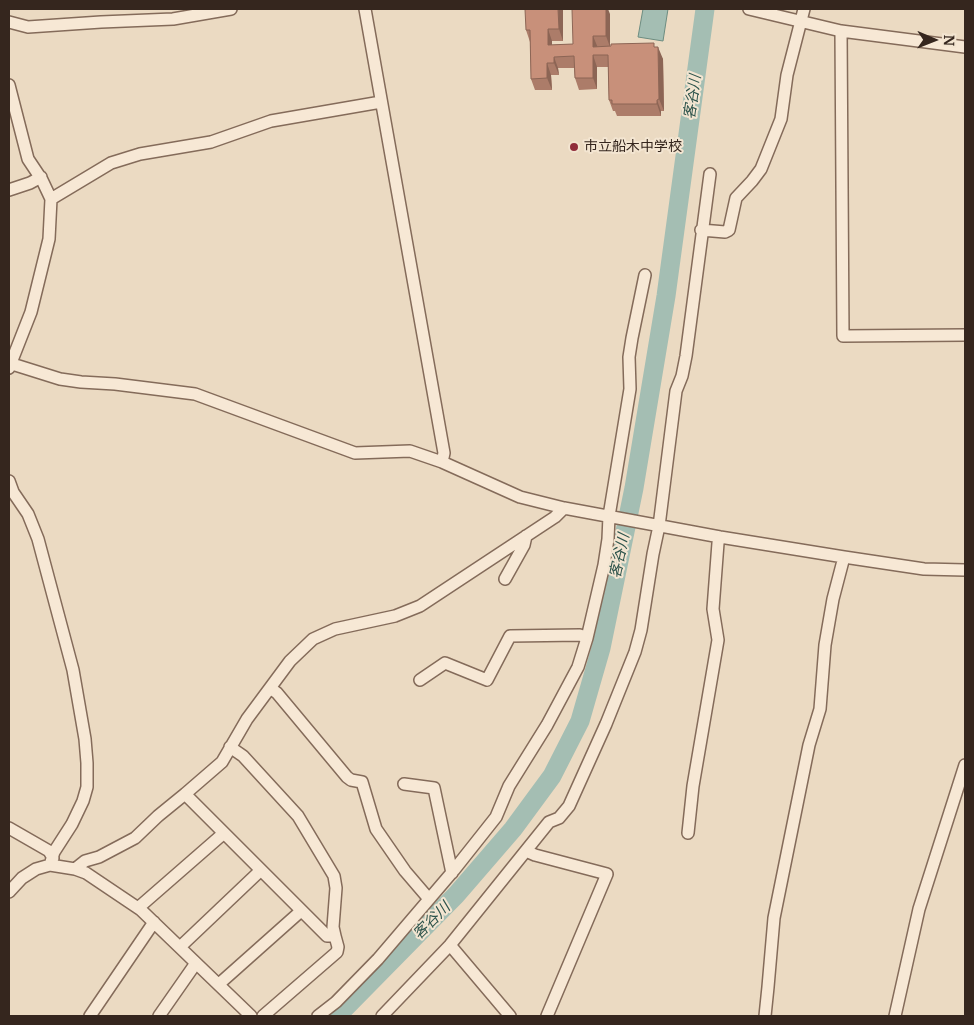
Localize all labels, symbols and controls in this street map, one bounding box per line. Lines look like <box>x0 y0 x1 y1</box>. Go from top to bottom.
north arrow <box>909 15 959 65</box>
text: N <box>940 35 958 46</box>
water label: 客谷川 <box>681 73 705 121</box>
place label: 市立船木中学校 <box>584 139 682 155</box>
marker: 市立船木中学校 <box>568 141 580 153</box>
water label: 客谷川 <box>607 532 633 580</box>
water label: 客谷川 <box>410 899 454 943</box>

